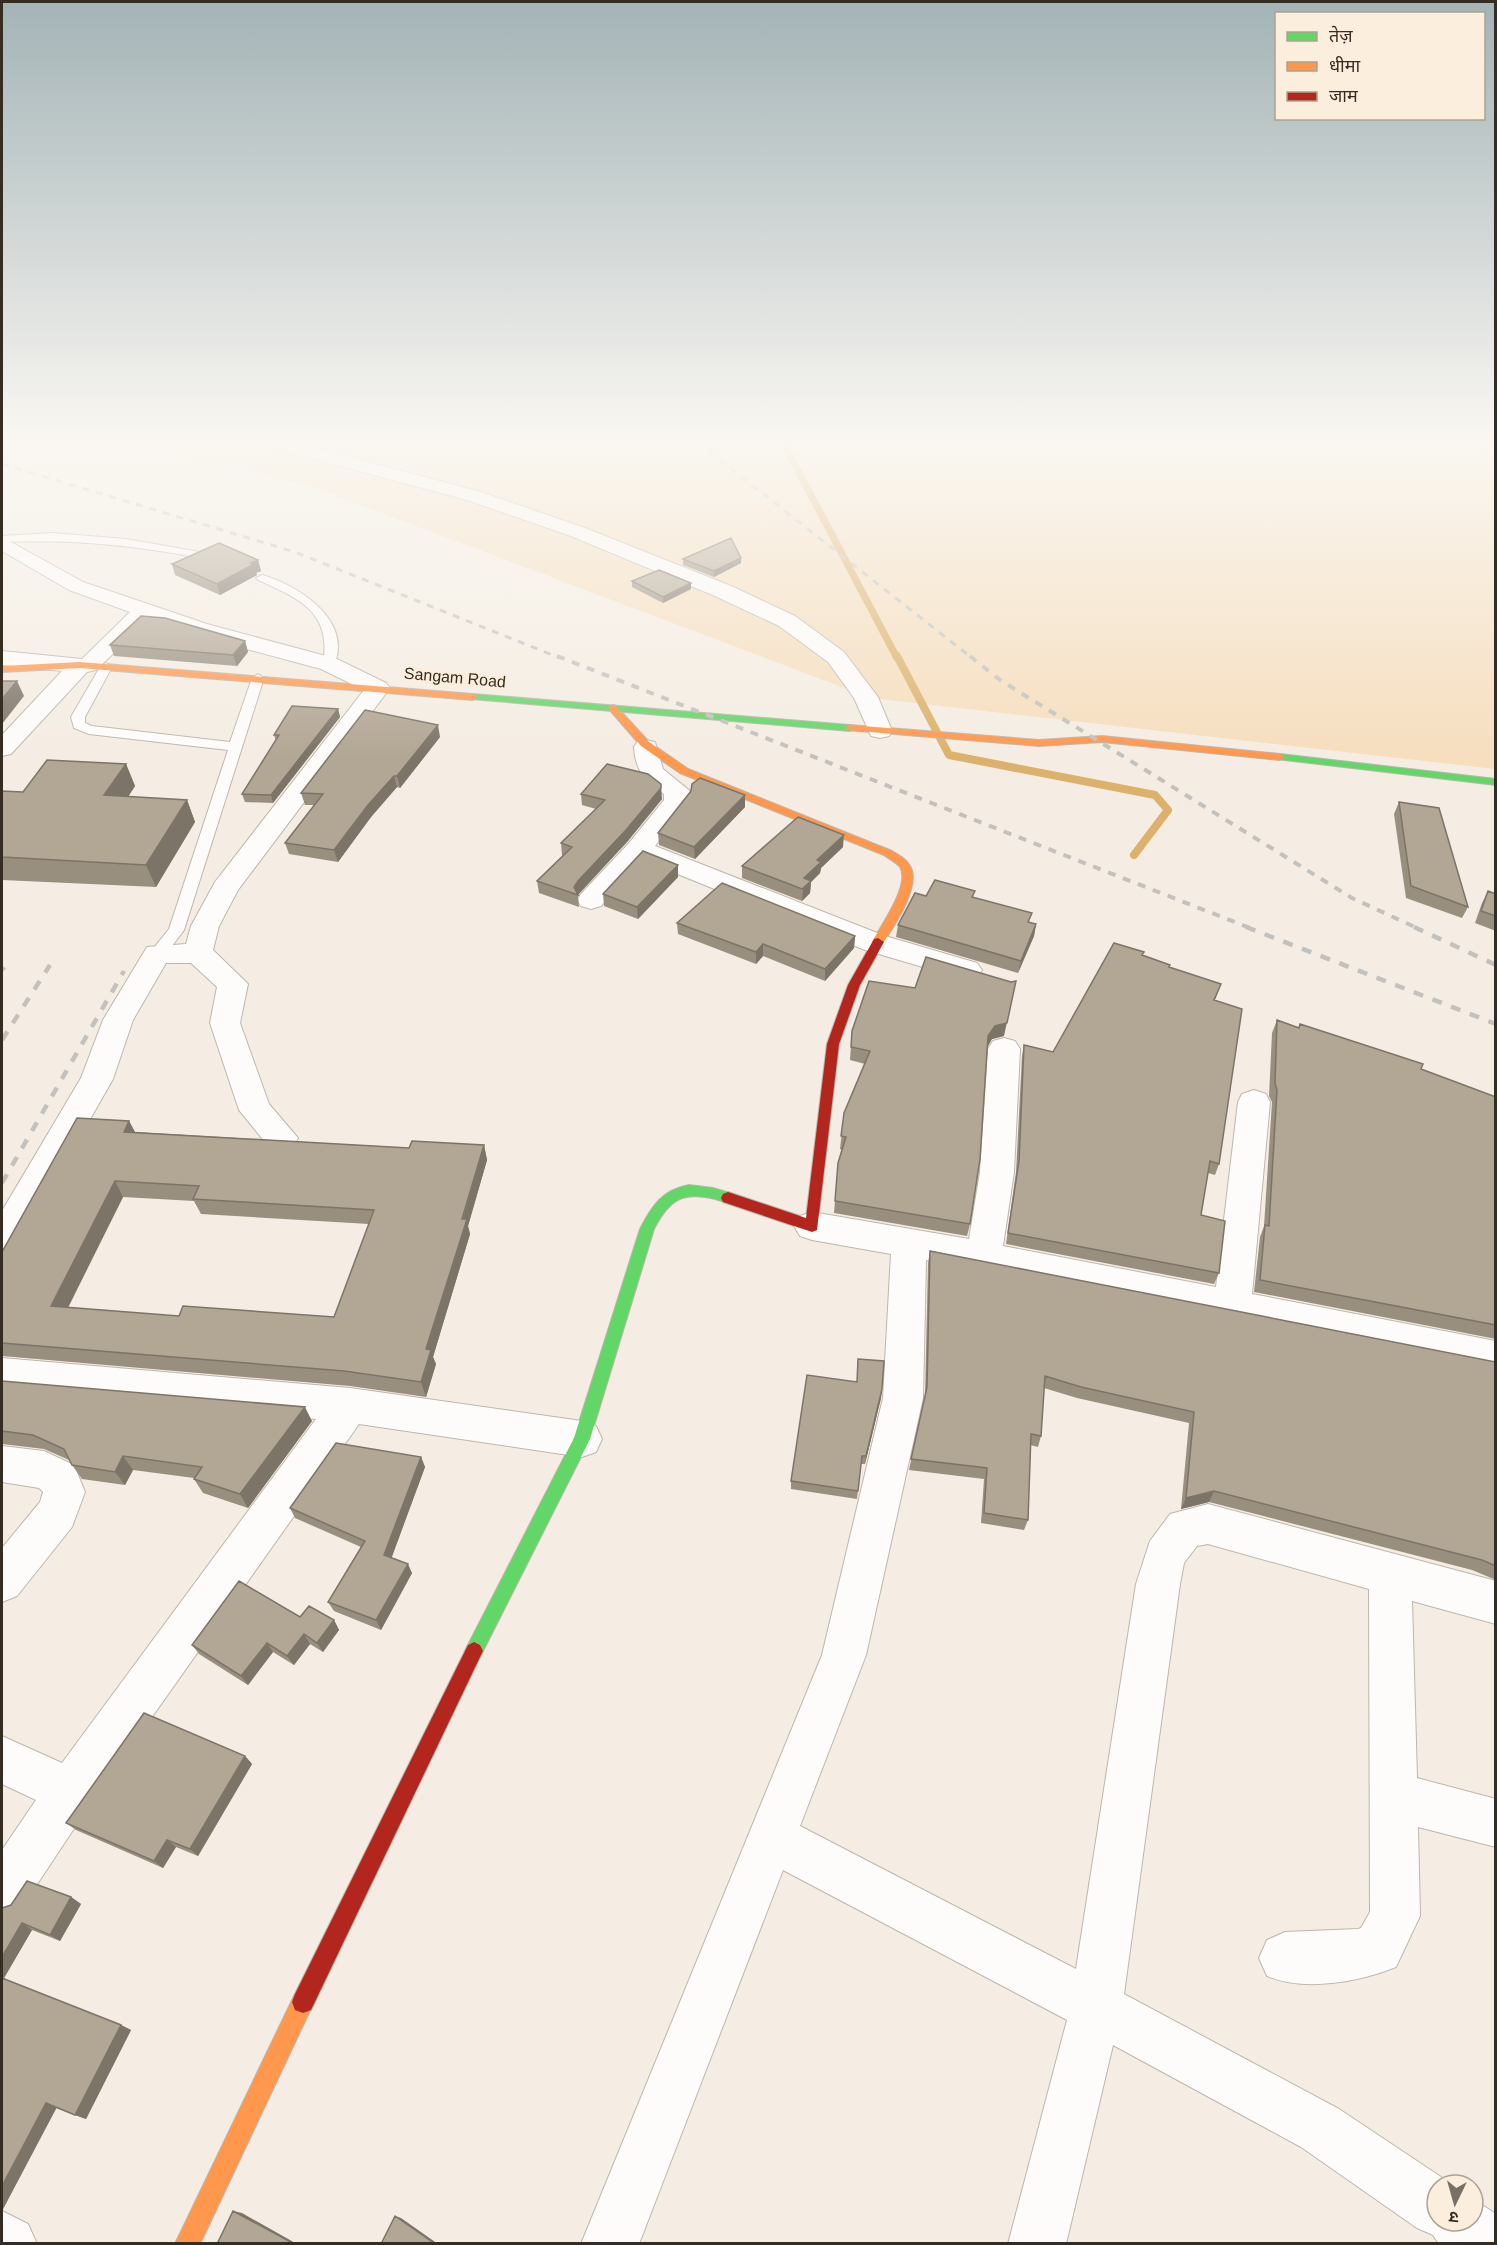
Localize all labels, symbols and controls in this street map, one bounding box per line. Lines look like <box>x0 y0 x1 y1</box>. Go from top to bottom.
legend <box>1275 12 1485 120</box>
text: तेज़ <box>1329 25 1353 46</box>
text: धीमा <box>1329 56 1360 76</box>
text: जाम <box>1329 86 1359 106</box>
street label: Sangam Road <box>403 665 507 690</box>
north arrow <box>1425 2173 1485 2233</box>
text: उ <box>1448 2209 1459 2226</box>

